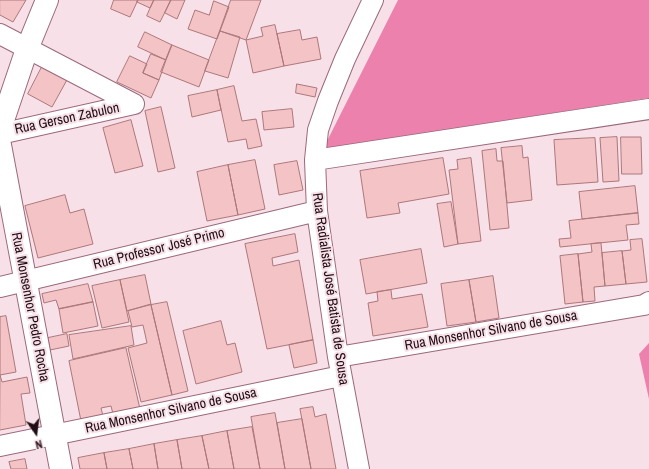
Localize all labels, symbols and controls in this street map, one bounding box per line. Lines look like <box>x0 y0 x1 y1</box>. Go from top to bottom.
street label: Rua Gerson Zabulon <box>13 100 121 138</box>
street label: Rua Radialista José Batista de Sousa <box>308 192 352 386</box>
street label: Rua Professor José Primo <box>92 225 226 273</box>
street label: Rua Monsenhor Pedro Rocha <box>7 231 53 383</box>
street label: Rua Monsenhor Silvano de Sousa <box>403 308 579 354</box>
street label: Rua Monsenhor Silvano de Sousa <box>84 385 258 437</box>
north arrow <box>16 413 56 453</box>
text: N <box>34 437 44 452</box>

